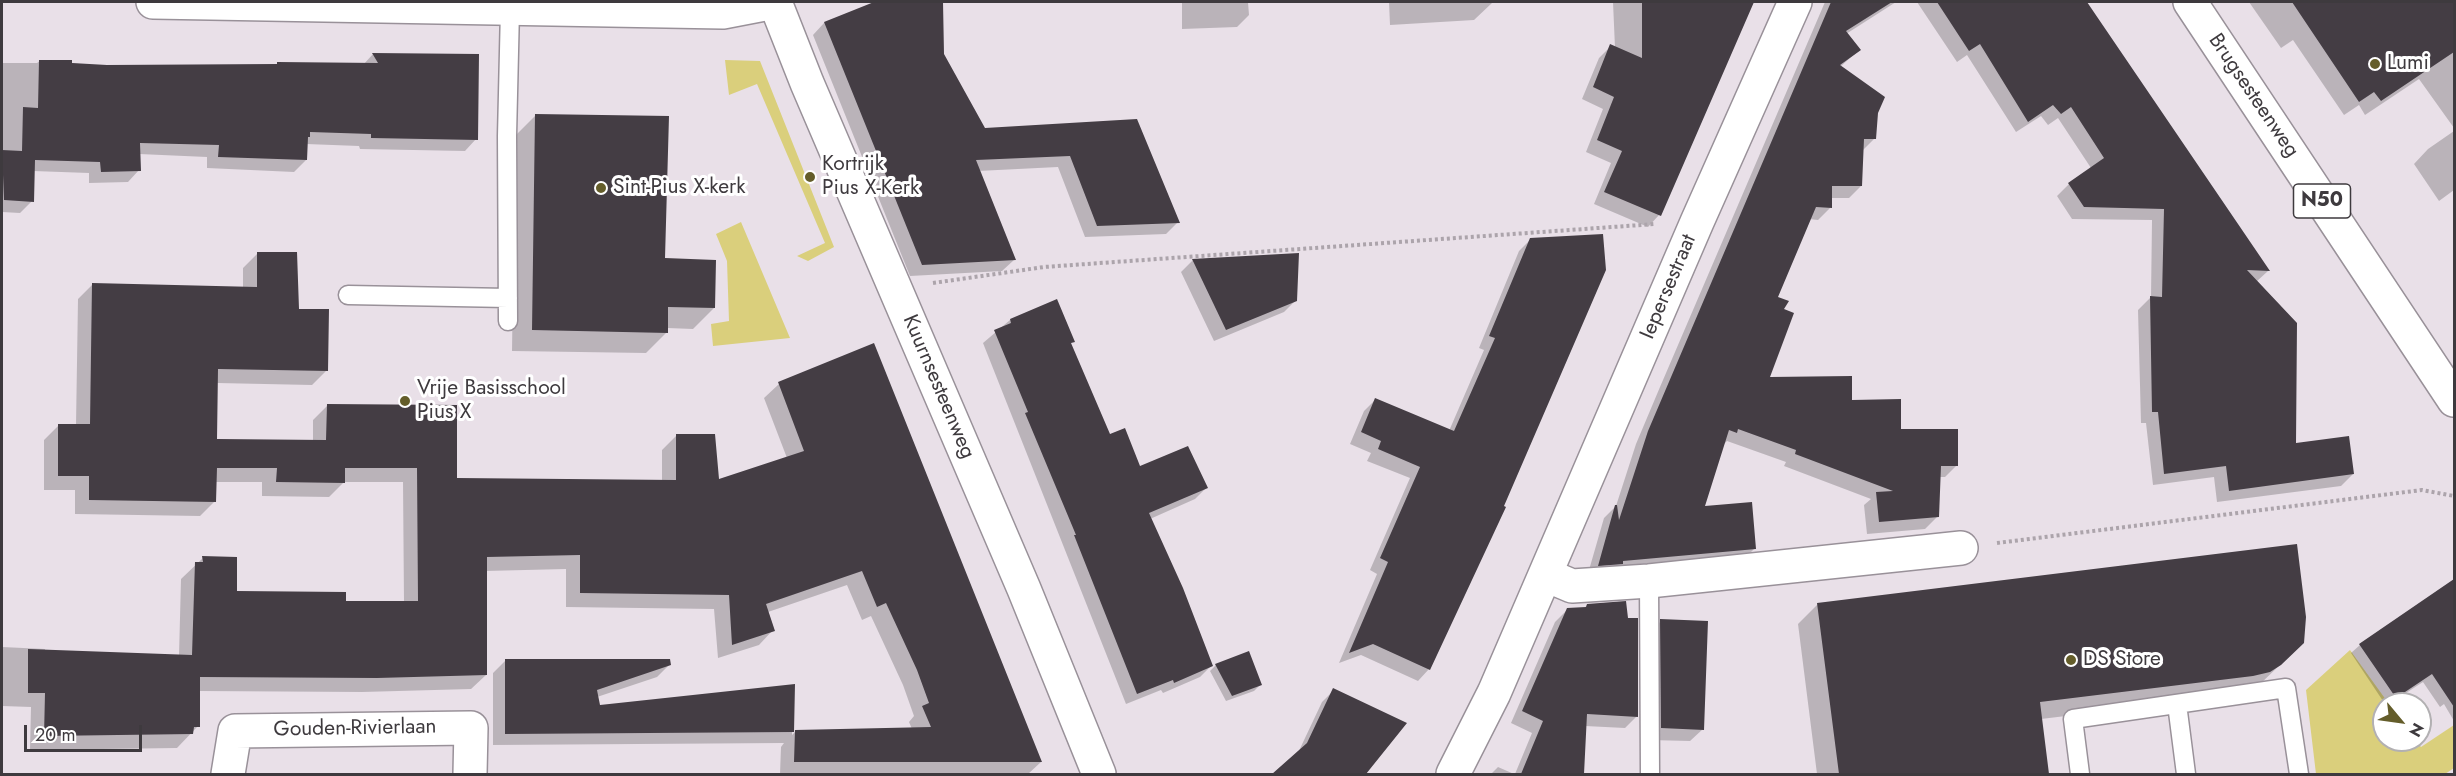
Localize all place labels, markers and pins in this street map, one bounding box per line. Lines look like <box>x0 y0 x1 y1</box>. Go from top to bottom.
place label: Lumi <box>2387 51 2429 77</box>
marker: Lumi <box>2368 57 2382 71</box>
place label: Kortrijk Pius X-Kerk <box>822 152 919 202</box>
marker: Kortrijk Pius X-Kerk <box>803 170 817 184</box>
place label: Sint-Pius X-kerk <box>613 175 745 201</box>
marker: Sint-Pius X-kerk <box>594 181 608 195</box>
place label: Vrije Basisschool Pius X <box>417 376 566 426</box>
marker: Vrije Basisschool Pius X <box>398 394 412 408</box>
place label: DS Store <box>2083 647 2161 673</box>
marker: DS Store <box>2064 653 2078 667</box>

